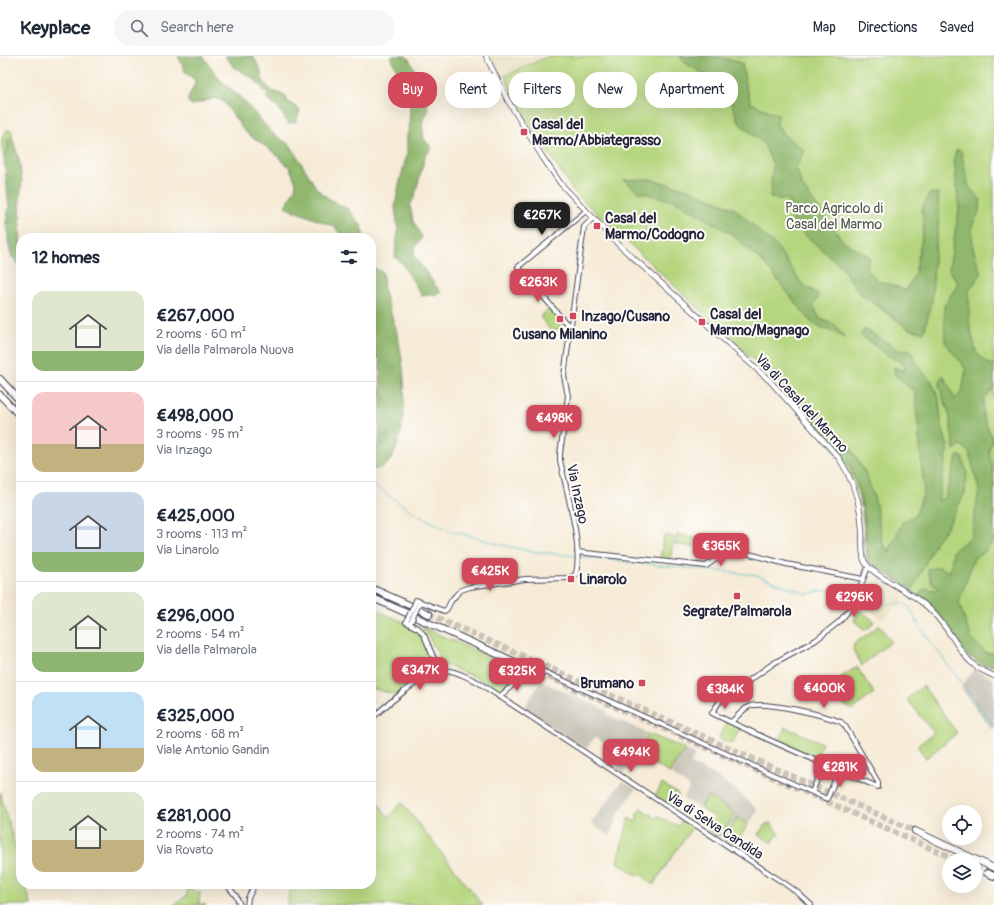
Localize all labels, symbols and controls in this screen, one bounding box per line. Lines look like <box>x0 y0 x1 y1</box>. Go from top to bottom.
search box <box>114 10 394 46</box>
text: Keyplace <box>20 16 90 40</box>
icon: search <box>128 17 150 39</box>
text: Search here <box>160 18 234 37</box>
text: Map <box>813 19 836 36</box>
text: Directions <box>858 19 917 36</box>
text: Saved <box>939 19 974 36</box>
chip: Buy <box>388 72 437 108</box>
chip: Rent <box>445 72 501 108</box>
chip: Filters <box>509 72 575 108</box>
chip: New <box>583 72 637 108</box>
chip: Apartment <box>645 72 738 108</box>
place label: Casal del Marmo/Abbiategrasso <box>532 116 662 149</box>
marker: Casal del Marmo/Abbiategrasso <box>519 127 529 137</box>
park label: Parco Agricolo di Casal del Marmo <box>785 200 883 233</box>
pin: €267K <box>514 202 570 236</box>
text: €267K <box>523 207 561 223</box>
place label: Casal del Marmo/Codogno <box>605 210 705 243</box>
marker: Casal del Marmo/Codogno <box>592 221 602 231</box>
icon: filters <box>338 246 360 268</box>
text: 12 homes <box>32 247 100 268</box>
pin: €263K <box>510 269 566 303</box>
text: €263K <box>519 274 557 290</box>
text: €267,000 <box>156 305 235 326</box>
place label: Casal del Marmo/Magnago <box>710 306 810 339</box>
icon: home <box>64 307 112 355</box>
place label: Inzago/Cusano <box>581 308 670 325</box>
marker: Inzago/Cusano <box>568 311 578 321</box>
marker: Cusano Milanino <box>555 314 565 324</box>
marker: Casal del Marmo/Magnago <box>697 317 707 327</box>
text: 2 rooms · 60 m² <box>156 326 246 342</box>
place label: Cusano Milanino <box>513 326 608 343</box>
text: Via della Palmarola Nuova <box>156 342 294 358</box>
street label: Via di Casal del Marmo <box>751 350 852 457</box>
text: €498,000 <box>156 405 234 426</box>
pin: €498K <box>526 405 582 439</box>
icon: home <box>64 408 112 456</box>
text: €498K <box>535 410 573 426</box>
text: 3 rooms · 95 m² <box>156 426 244 442</box>
text: Via Inzago <box>156 442 212 458</box>
street label: Via Inzago <box>563 463 592 526</box>
text: €425,000 <box>156 505 235 526</box>
icon: home <box>64 508 112 556</box>
text: 3 rooms · 113 m² <box>156 526 247 542</box>
pin: €365K <box>693 533 749 567</box>
text: €365K <box>702 538 740 554</box>
text: Via Linarolo <box>156 542 219 558</box>
pin: €425K <box>462 558 518 592</box>
text: €425K <box>471 563 509 579</box>
place label: Linarolo <box>579 571 627 588</box>
marker: Linarolo <box>566 574 576 584</box>
pin: €296K <box>826 584 882 618</box>
text: €296K <box>835 589 873 605</box>
marker: Segrate/Palmarola <box>732 591 742 601</box>
place label: Segrate/Palmarola <box>683 603 792 620</box>
text: €296,000 <box>156 605 235 626</box>
icon: home <box>64 608 112 656</box>
text: 2 rooms · 54 m² <box>156 626 244 642</box>
text: Via della Palmarola <box>156 642 257 658</box>
pin: €347K <box>392 657 448 691</box>
pin: €325K <box>489 658 545 692</box>
text: €347K <box>401 662 439 678</box>
text: €325K <box>498 663 536 679</box>
place label: Brumano <box>580 675 634 692</box>
pin: €400K <box>796 675 852 709</box>
pin: €384K <box>697 676 753 710</box>
marker: Brumano <box>637 678 647 688</box>
text: €400K <box>803 680 845 696</box>
text: €384K <box>706 681 744 697</box>
text: €325,000 <box>156 705 235 726</box>
icon: home <box>64 708 112 756</box>
text: 2 rooms · 68 m² <box>156 726 244 742</box>
pin: €494K <box>603 739 659 773</box>
text: Viale Antonio Gandin <box>156 742 269 758</box>
text: €494K <box>612 744 650 760</box>
pin: €281K <box>812 754 868 788</box>
text: €281K <box>822 759 858 775</box>
street label: Via di Selva Candida <box>663 788 767 863</box>
text: €281,000 <box>156 805 231 826</box>
map controls <box>942 805 982 893</box>
button: locate <box>942 805 982 845</box>
icon: home <box>64 808 112 856</box>
text: 2 rooms · 74 m² <box>156 826 244 842</box>
text: Via Rovato <box>156 842 213 858</box>
button: layers <box>942 853 982 893</box>

